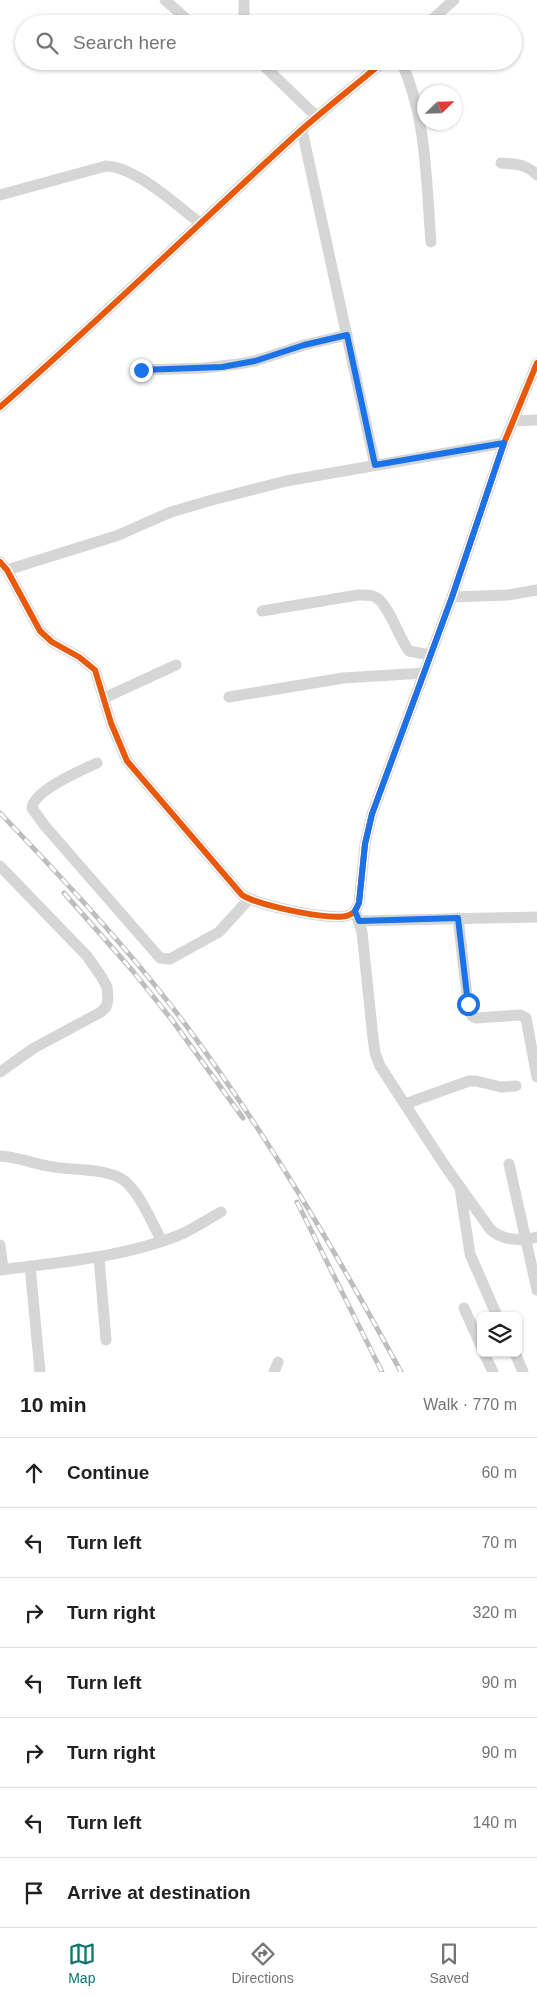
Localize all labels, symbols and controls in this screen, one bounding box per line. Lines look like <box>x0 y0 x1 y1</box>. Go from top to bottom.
search box <box>15 15 522 70</box>
icon: search <box>33 29 61 57</box>
text: Search here <box>73 32 177 53</box>
north arrow <box>417 85 462 130</box>
route end <box>130 359 153 382</box>
route start <box>457 993 480 1016</box>
map controls <box>477 1312 522 1357</box>
button: layers <box>477 1312 522 1357</box>
text: 10 min <box>20 1393 87 1416</box>
text: Walk · 770 m <box>423 1396 517 1413</box>
icon: ahead <box>20 1459 48 1487</box>
text: Continue <box>67 1462 149 1483</box>
text: 60 m <box>481 1464 517 1481</box>
icon: left <box>20 1529 48 1557</box>
text: Turn left <box>67 1532 142 1553</box>
text: 70 m <box>481 1534 517 1551</box>
icon: right <box>20 1599 48 1627</box>
text: Turn right <box>67 1602 155 1623</box>
text: 320 m <box>473 1604 517 1621</box>
icon: left <box>20 1669 48 1697</box>
text: Turn left <box>67 1672 142 1693</box>
text: 90 m <box>481 1674 517 1691</box>
icon: right <box>20 1739 48 1767</box>
text: Turn right <box>67 1742 155 1763</box>
text: 90 m <box>481 1744 517 1761</box>
icon: left <box>20 1809 48 1837</box>
text: Turn left <box>67 1812 142 1833</box>
text: 140 m <box>473 1814 517 1831</box>
icon: arrive <box>20 1879 48 1907</box>
text: Arrive at destination <box>67 1882 251 1903</box>
tab: Map <box>68 1940 96 1986</box>
tab: Directions <box>232 1940 294 1986</box>
tab: Saved <box>429 1940 469 1986</box>

